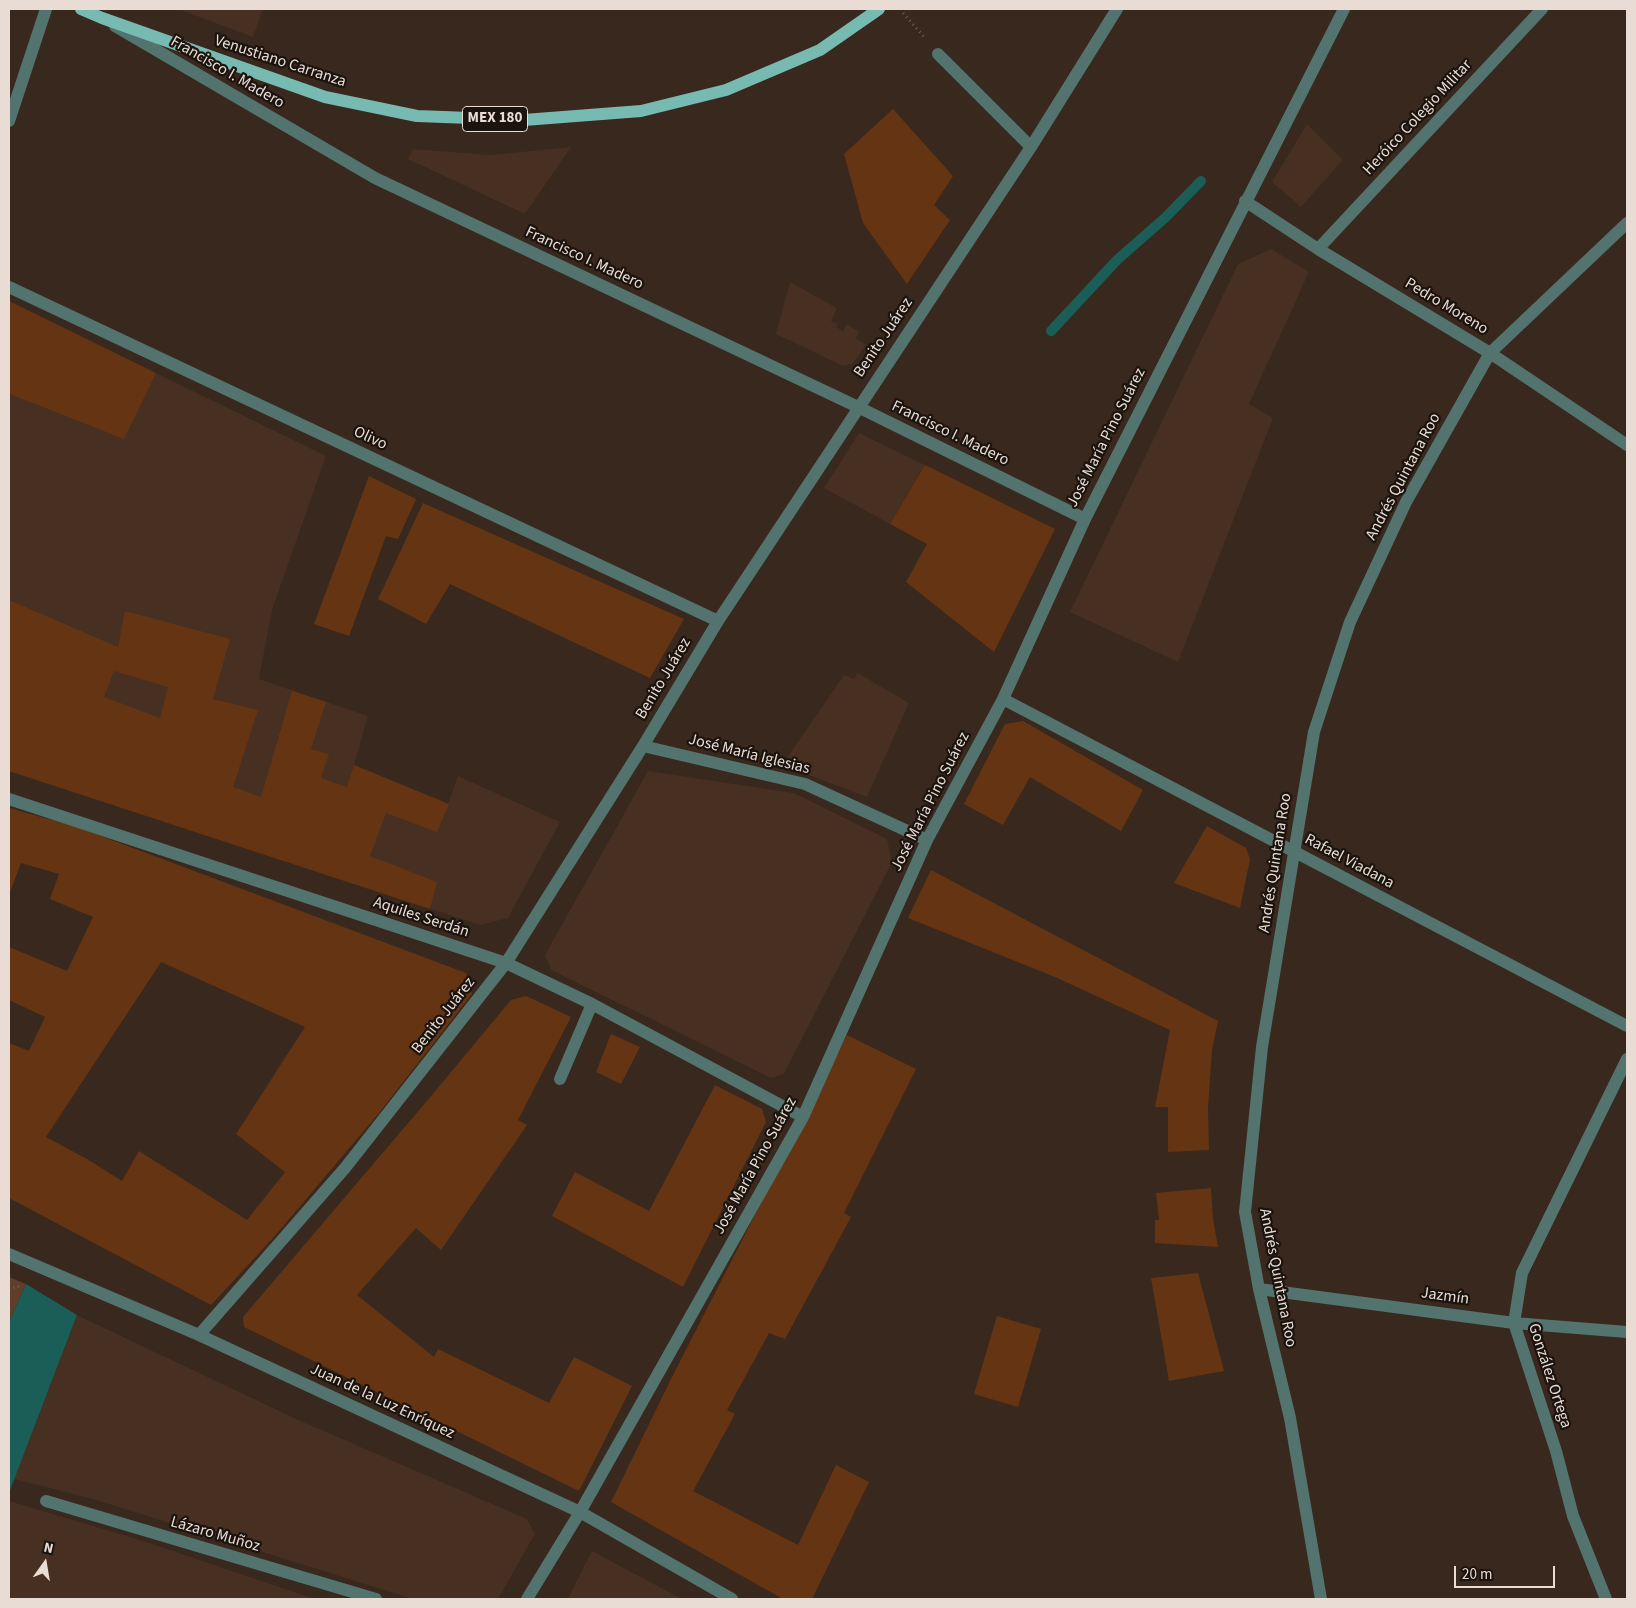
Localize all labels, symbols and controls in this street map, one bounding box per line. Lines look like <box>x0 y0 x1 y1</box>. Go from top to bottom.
street label: Venustiano Carranza <box>212 32 348 92</box>
street label: Francisco I. Madero <box>167 33 287 113</box>
street label: Heróico Colegio Militar <box>1359 56 1477 180</box>
road number: MEX 180 <box>462 106 528 132</box>
street label: Francisco I. Madero <box>522 223 646 295</box>
street label: Pedro Moreno <box>1401 275 1491 339</box>
street label: Benito Juárez <box>850 295 918 381</box>
street label: José María Pino Suárez <box>1064 365 1150 511</box>
street label: Francisco I. Madero <box>888 397 1012 471</box>
street label: Andrés Quintana Roo <box>1362 410 1446 544</box>
street label: Olivo <box>350 423 390 455</box>
street label: Benito Juárez <box>632 635 696 723</box>
street label: José María Pino Suárez <box>888 729 974 875</box>
street label: José María Iglesias <box>686 731 812 779</box>
street label: Andrés Quintana Roo <box>1255 792 1297 934</box>
street label: Rafael Viadana <box>1301 830 1397 894</box>
street label: Aquiles Serdán <box>371 893 471 943</box>
street label: Benito Juárez <box>408 974 480 1058</box>
street label: José María Pino Suárez <box>710 1094 802 1238</box>
street label: Andrés Quintana Roo <box>1254 1207 1300 1349</box>
street label: Jazmín <box>1420 1284 1470 1310</box>
street label: González Ortega <box>1523 1321 1575 1431</box>
street label: Juan de la Luz Enríquez <box>307 1360 457 1444</box>
street label: Lázaro Muñoz <box>168 1513 262 1557</box>
north arrow <box>20 1538 70 1588</box>
text: N <box>42 1538 55 1559</box>
scale bar <box>1456 1556 1557 1588</box>
text: 20 m <box>1462 1564 1492 1585</box>

